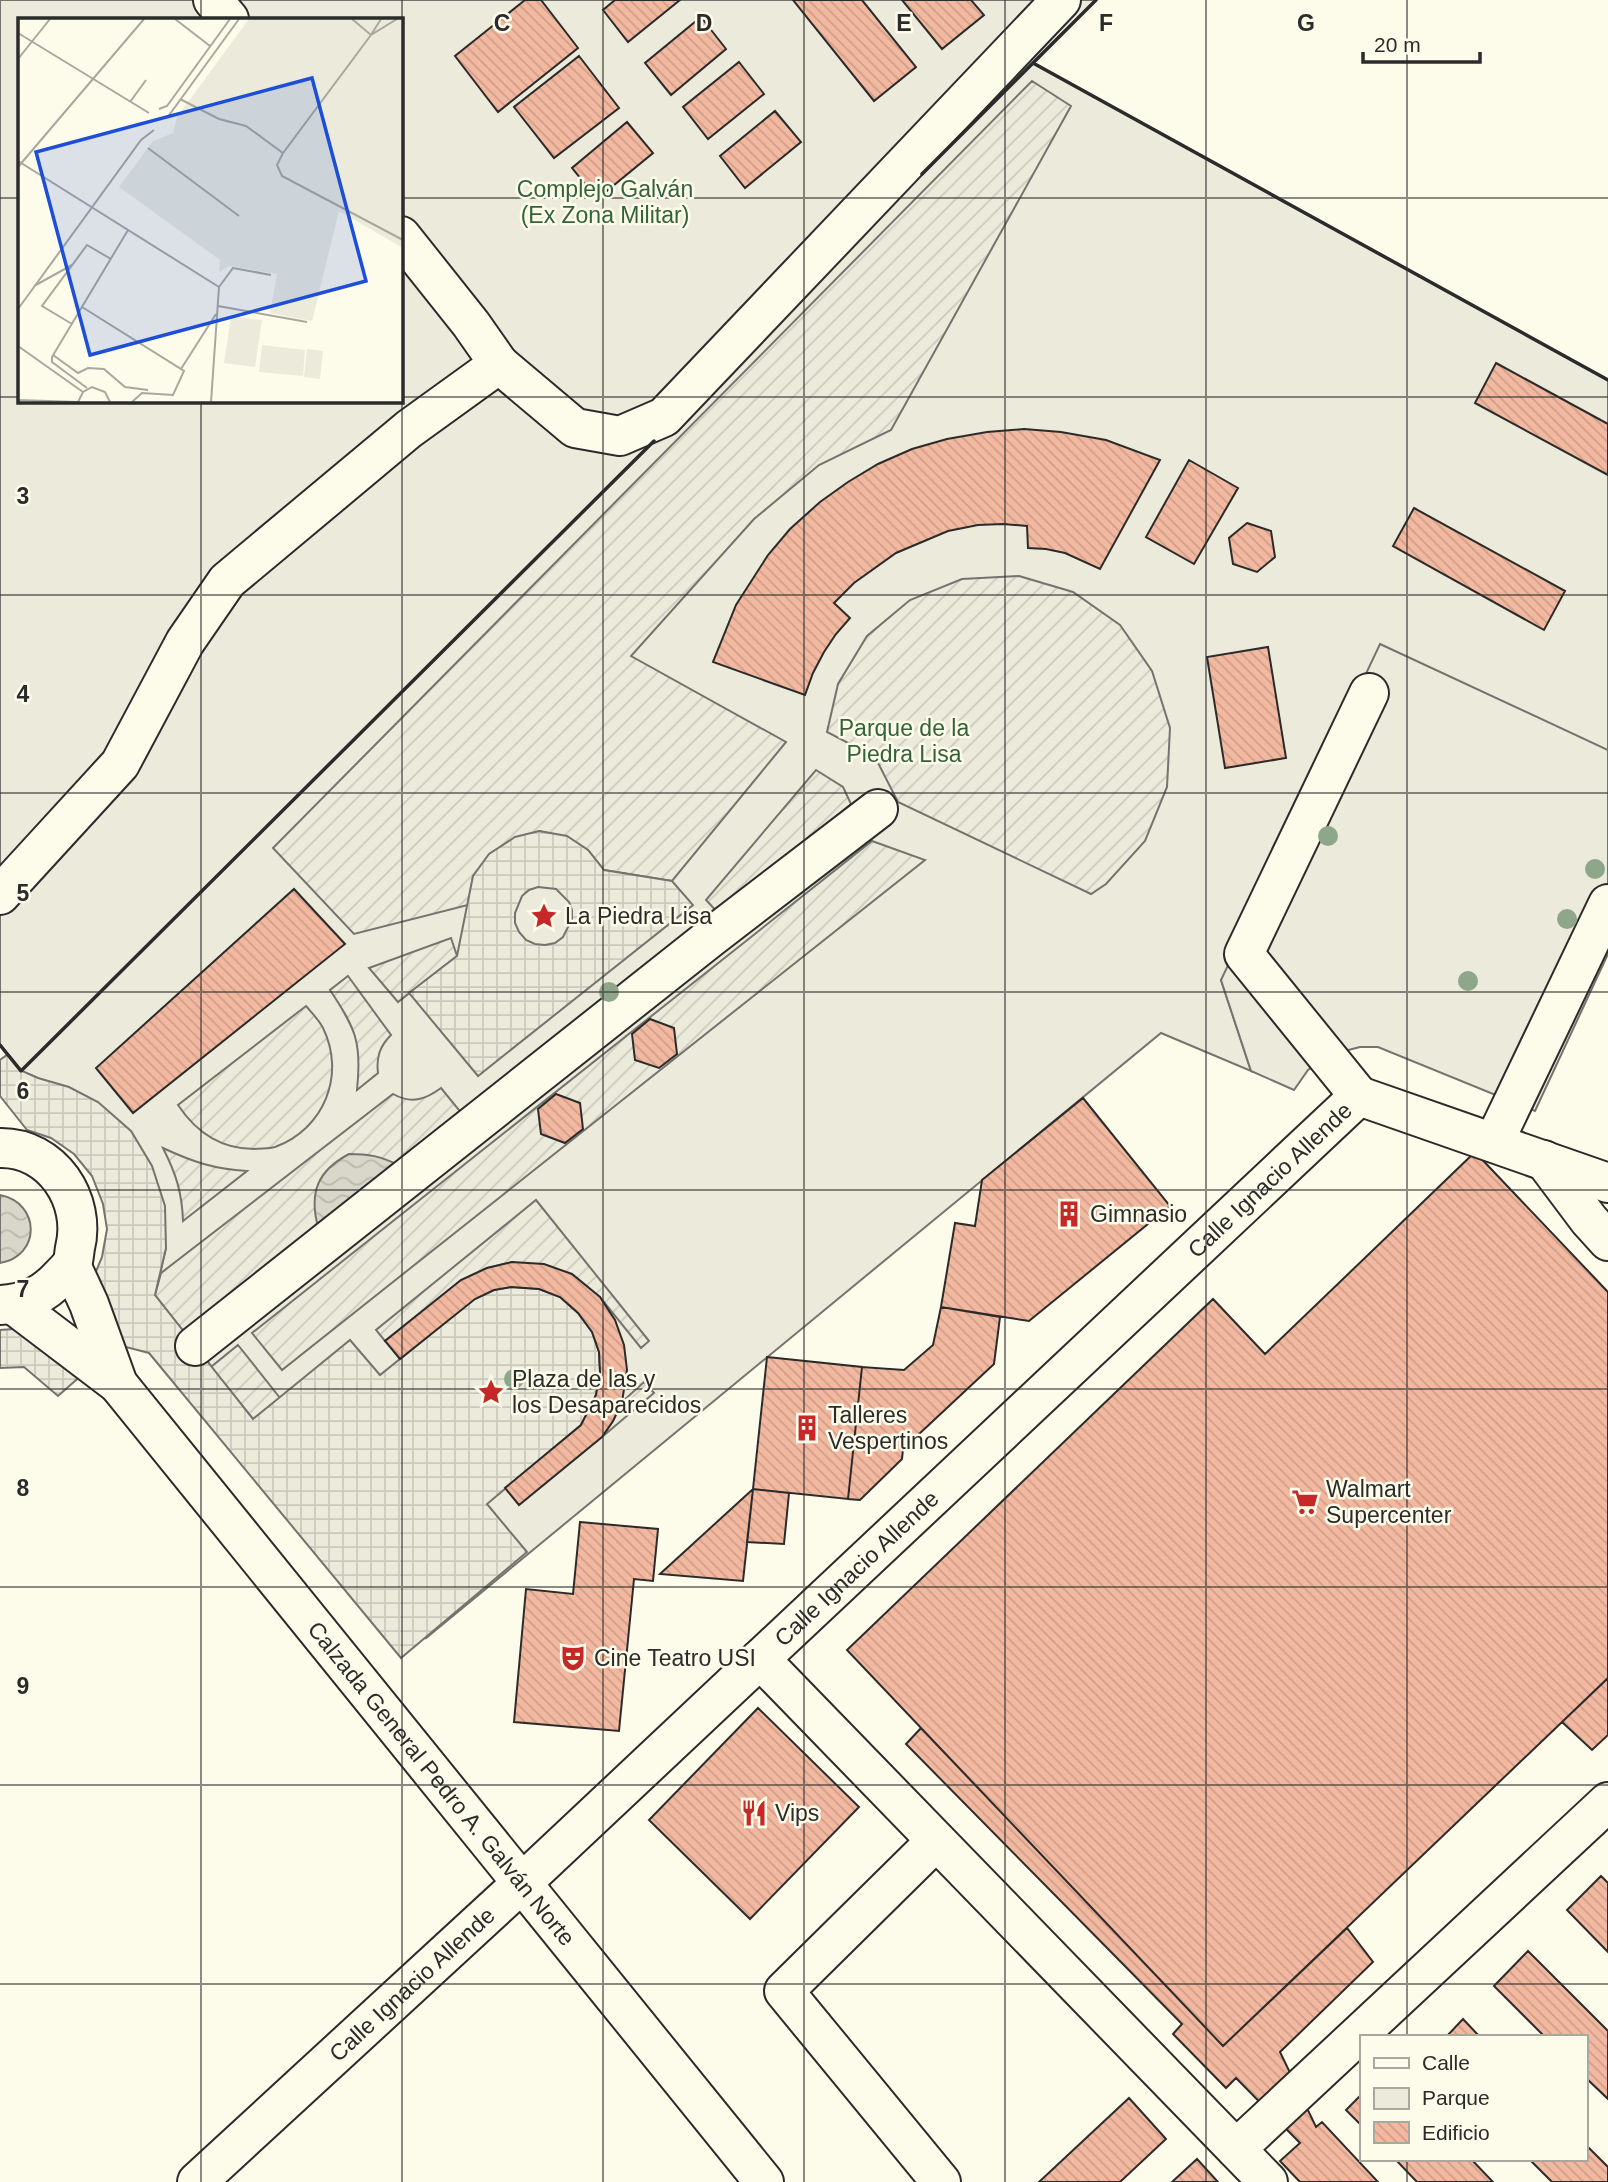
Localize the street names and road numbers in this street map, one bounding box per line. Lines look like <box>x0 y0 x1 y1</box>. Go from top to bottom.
street label: Calle Ignacio Allende <box>1183 1097 1357 1263</box>
street label: Calle Ignacio Allende <box>769 1485 944 1651</box>
street label: Calzada General Pedro A. Galván Norte <box>302 1616 580 1951</box>
street label: Calle Ignacio Allende <box>324 1902 500 2067</box>

